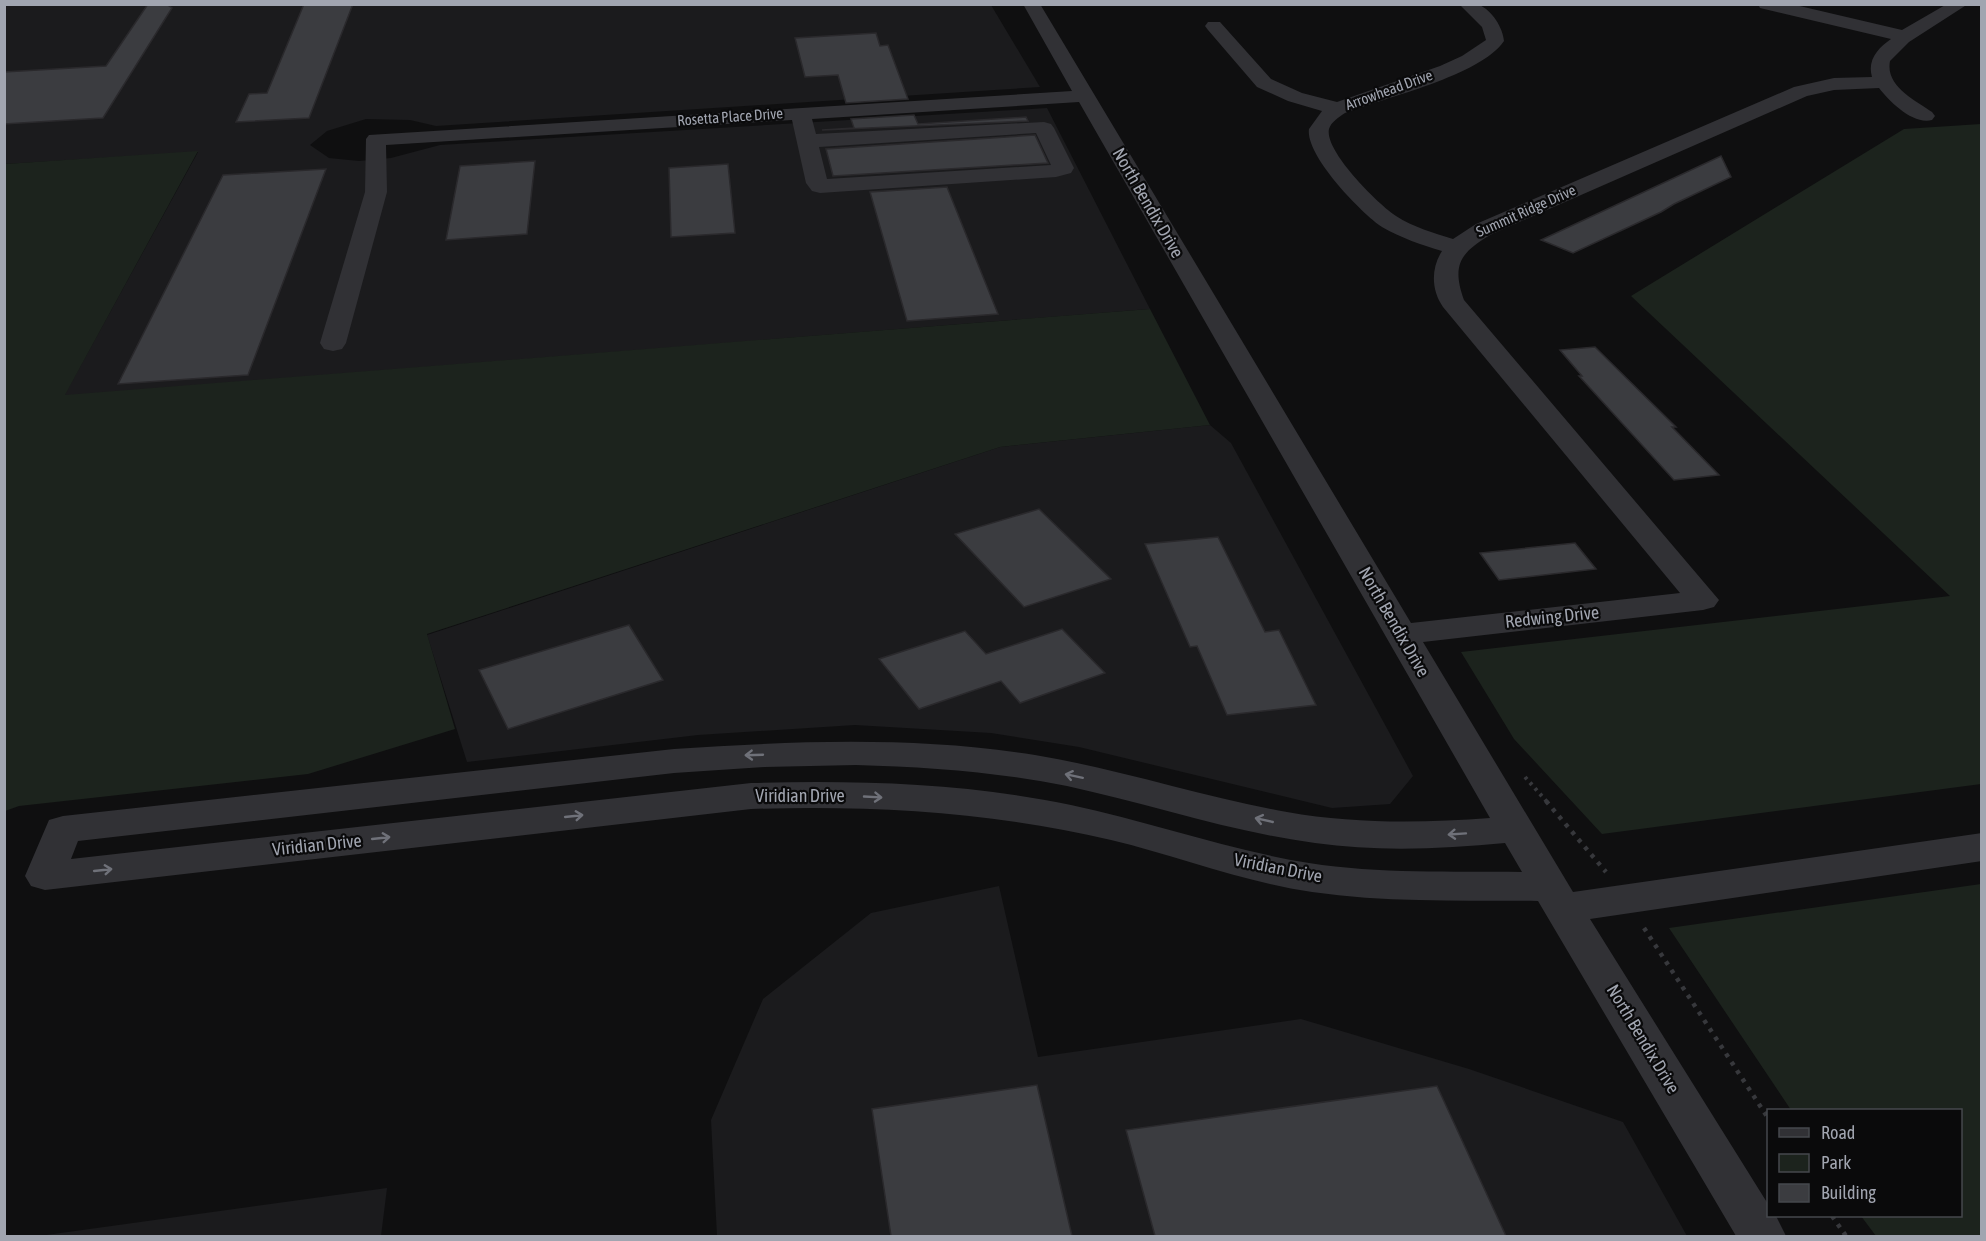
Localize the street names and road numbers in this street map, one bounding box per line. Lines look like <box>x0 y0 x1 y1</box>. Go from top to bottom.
street label: Arrowhead Drive <box>1343 66 1435 113</box>
street label: Rosetta Place Drive <box>676 104 784 129</box>
street label: North Bendix Drive <box>1108 144 1188 261</box>
street label: Summit Ridge Drive <box>1473 181 1578 240</box>
street label: North Bendix Drive <box>1354 563 1434 680</box>
street label: Redwing Drive <box>1504 601 1600 632</box>
street label: Viridian Drive <box>755 785 845 806</box>
street label: Viridian Drive <box>271 829 363 860</box>
street label: Viridian Drive <box>1232 849 1324 886</box>
street label: North Bendix Drive <box>1603 980 1684 1097</box>

